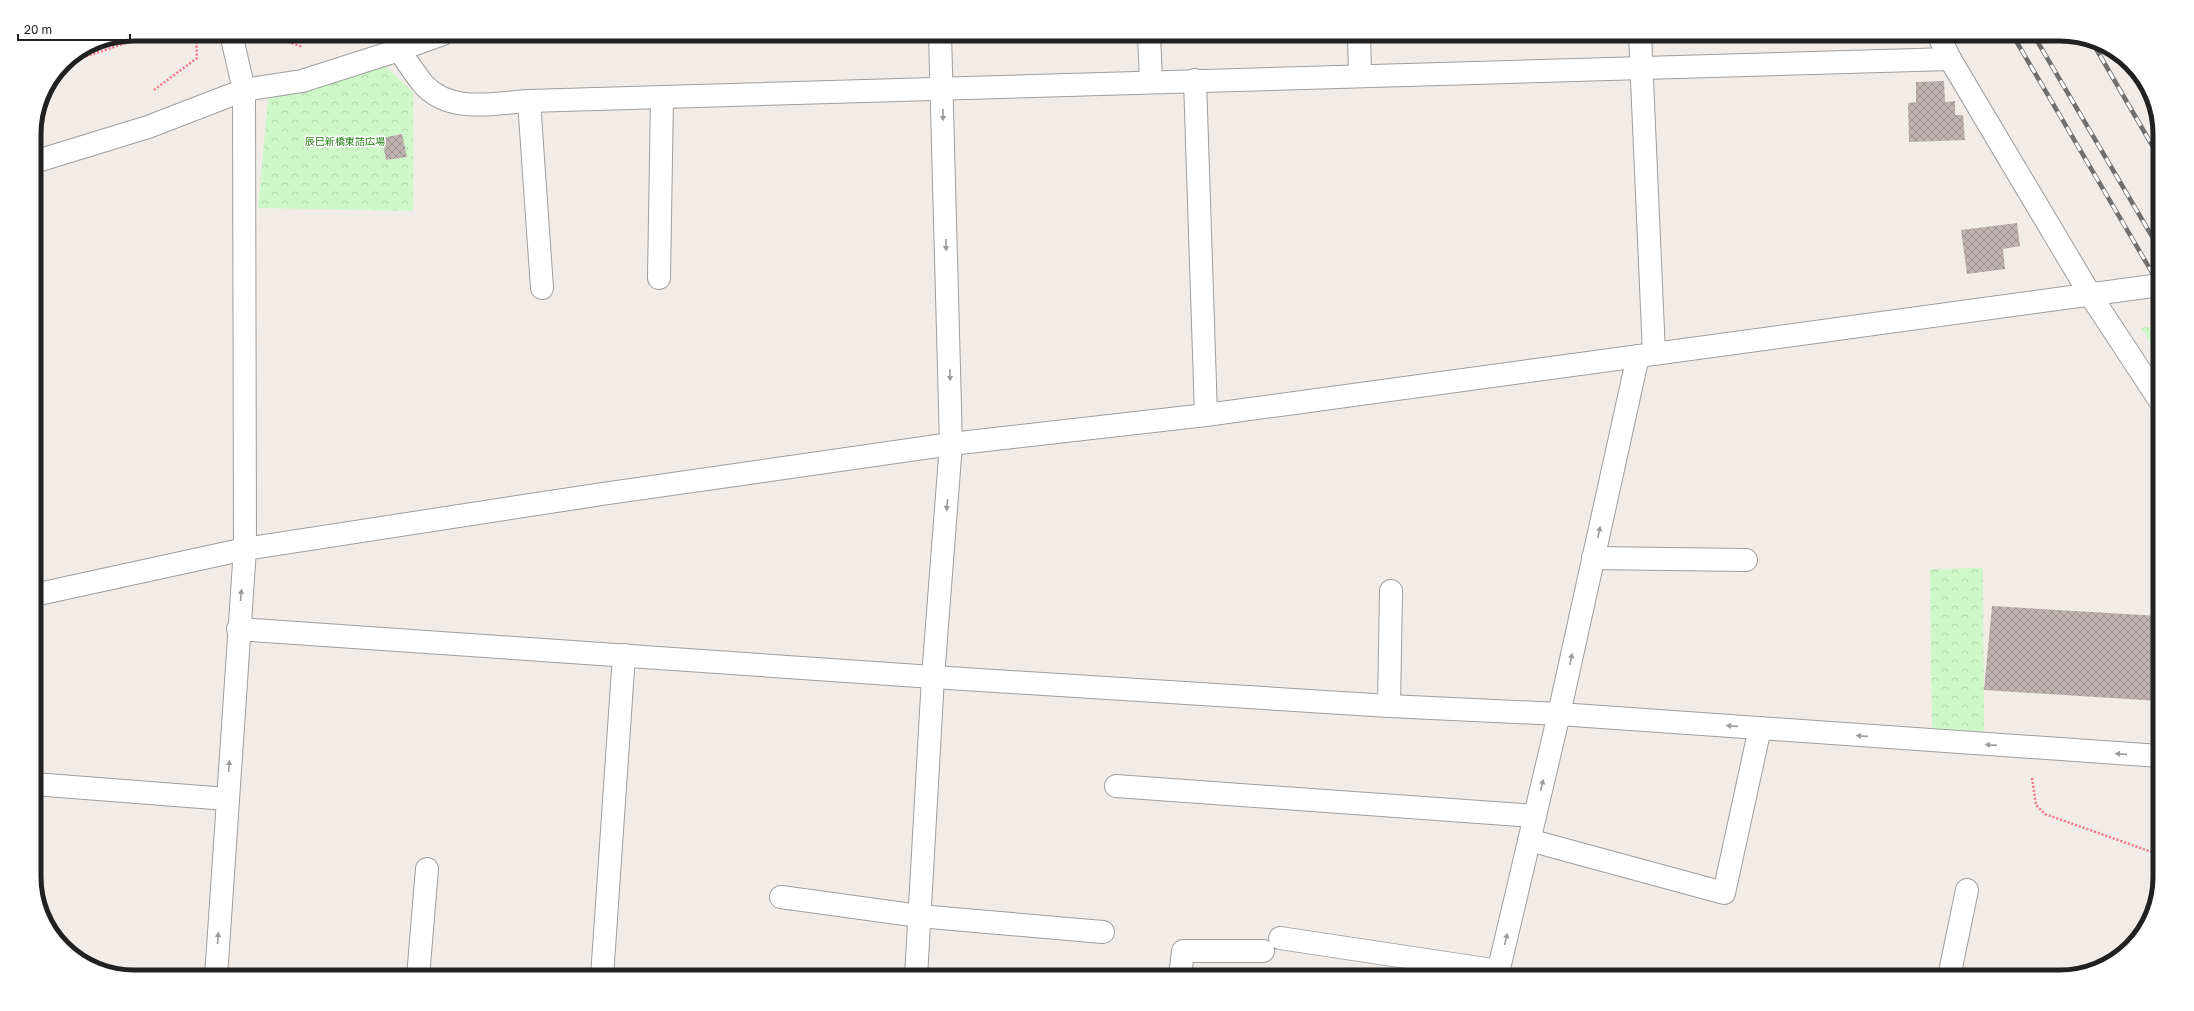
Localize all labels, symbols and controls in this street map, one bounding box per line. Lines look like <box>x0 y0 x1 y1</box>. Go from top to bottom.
scale bar <box>18 16 130 42</box>
text: 20 m <box>24 22 52 37</box>
one-way arrow <box>940 109 946 122</box>
park label: 辰巳新橋東詰広場 <box>305 135 385 147</box>
one-way arrow <box>943 239 950 251</box>
one-way arrow <box>946 369 953 381</box>
one-way arrow <box>943 499 950 511</box>
one-way arrow <box>1597 525 1603 538</box>
one-way arrow <box>237 589 244 601</box>
one-way arrow <box>1569 652 1575 665</box>
one-way arrow <box>1726 723 1738 730</box>
one-way arrow <box>1856 732 1868 739</box>
one-way arrow <box>1985 741 1997 748</box>
one-way arrow <box>2115 750 2127 757</box>
one-way arrow <box>226 760 233 772</box>
one-way arrow <box>1539 779 1545 791</box>
one-way arrow <box>215 932 222 944</box>
one-way arrow <box>1503 933 1509 945</box>

